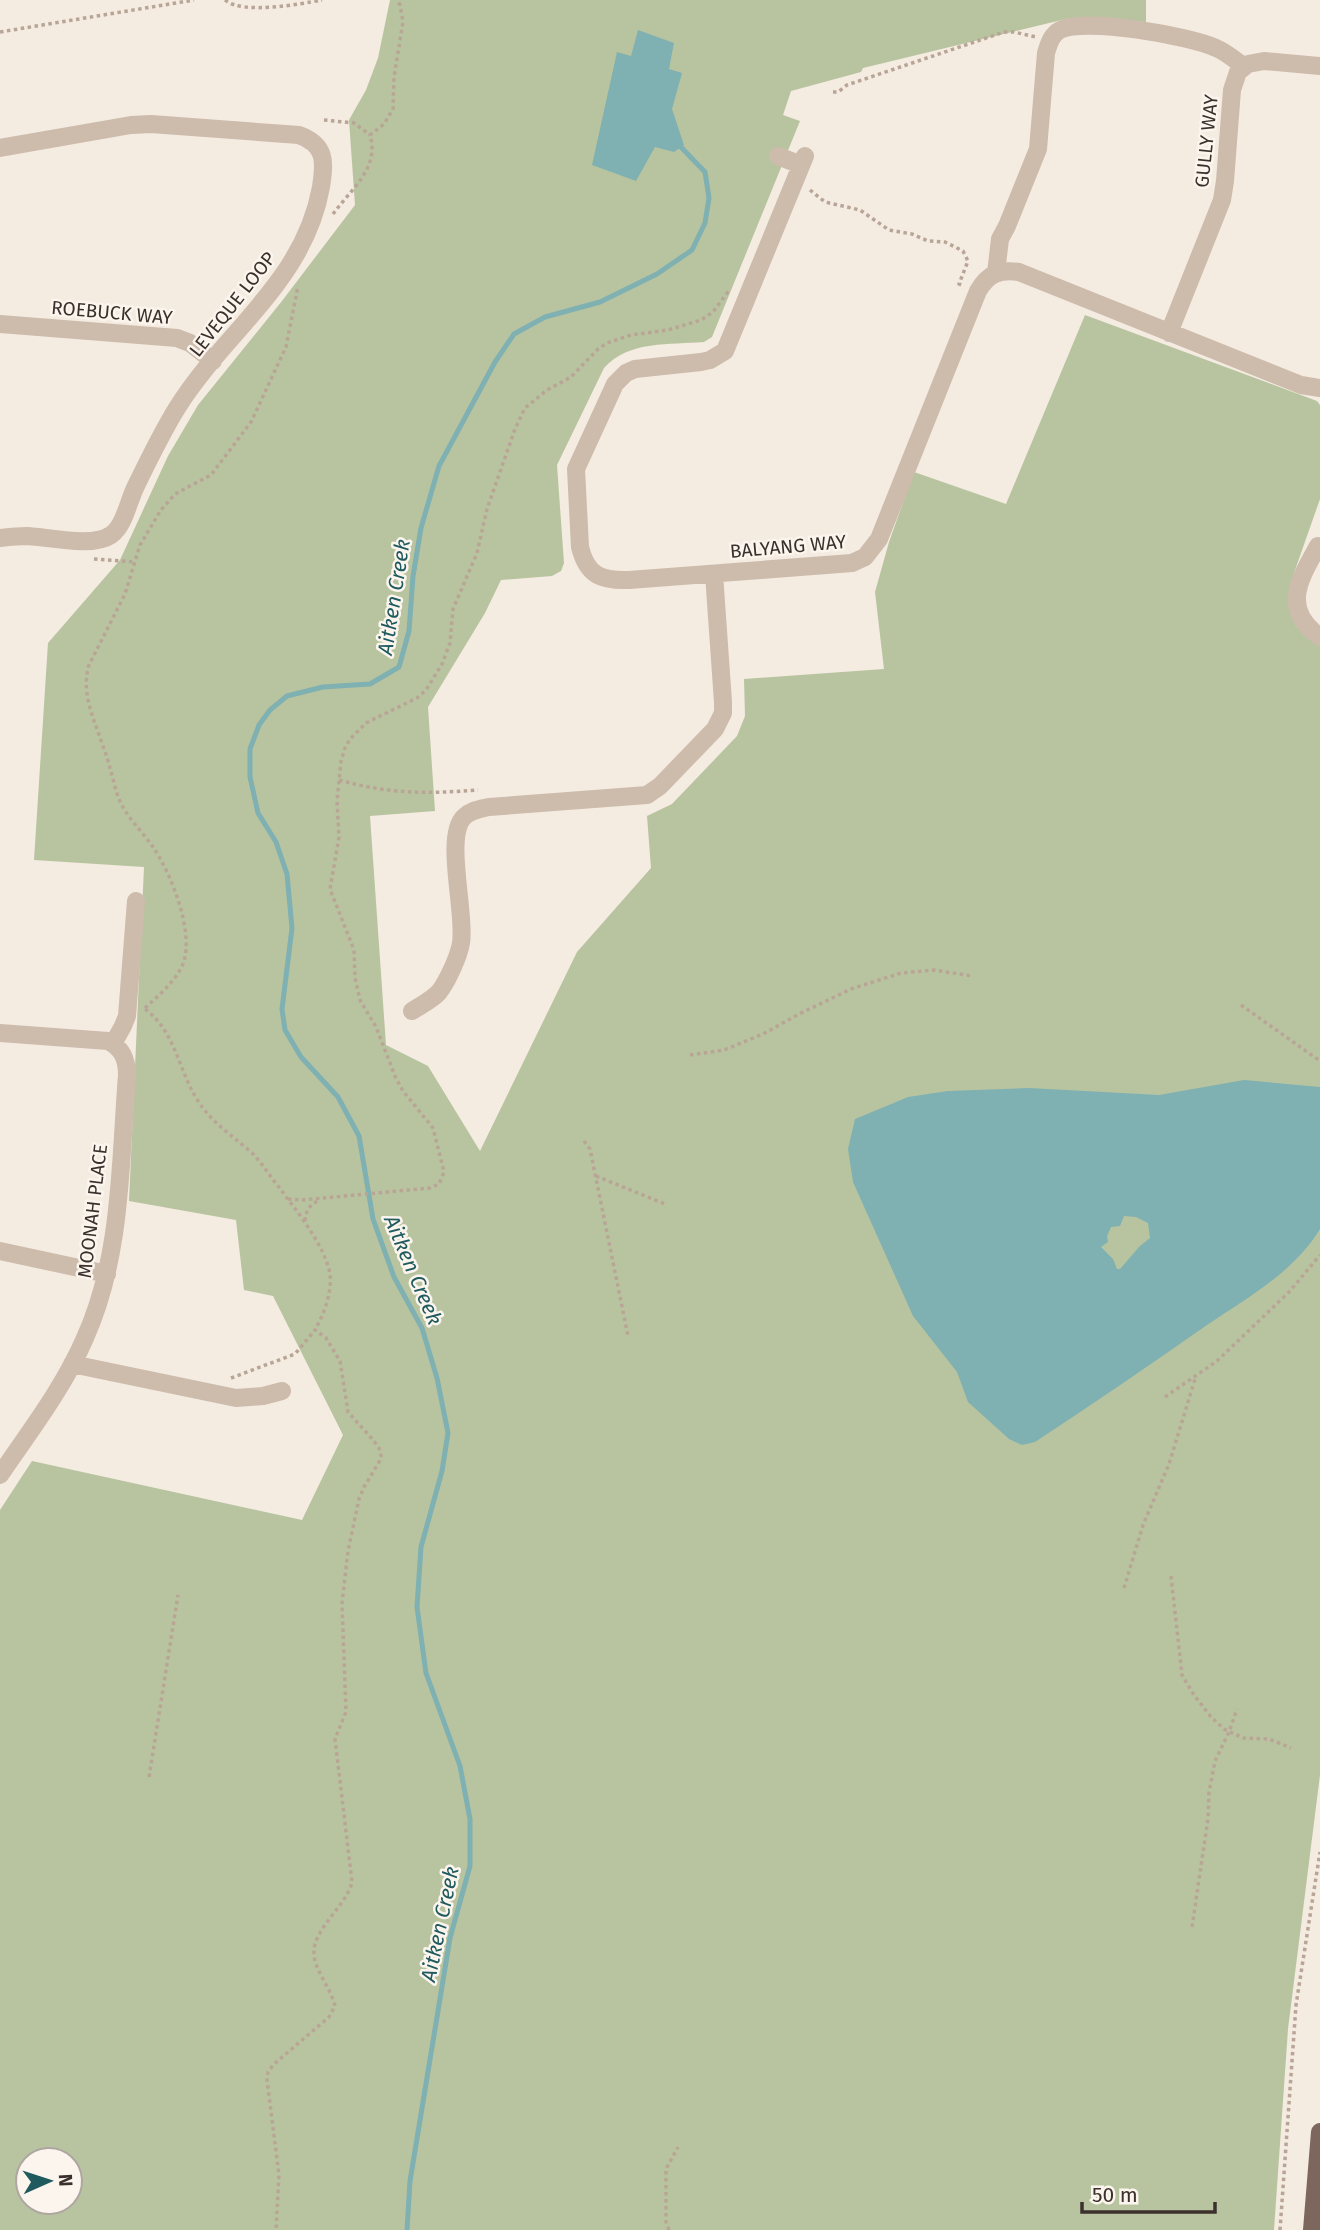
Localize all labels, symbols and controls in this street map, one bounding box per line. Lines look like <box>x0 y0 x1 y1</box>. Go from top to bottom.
street label: GULLY WAY <box>1190 93 1223 189</box>
street label: LEVEQUE LOOP <box>184 247 281 361</box>
street label: ROEBUCK WAY <box>50 296 174 329</box>
street label: BALYANG WAY <box>729 530 848 563</box>
water label: Aitken Creek <box>372 537 416 658</box>
street label: MOONAH PLACE <box>73 1143 112 1279</box>
water label: Aitken Creek <box>378 1210 448 1329</box>
water label: Aitken Creek <box>415 1864 465 1985</box>
north arrow <box>14 2146 84 2216</box>
scale bar <box>1082 2170 1215 2214</box>
text: N <box>54 2173 77 2187</box>
text: 50 m <box>1092 2182 1138 2208</box>

